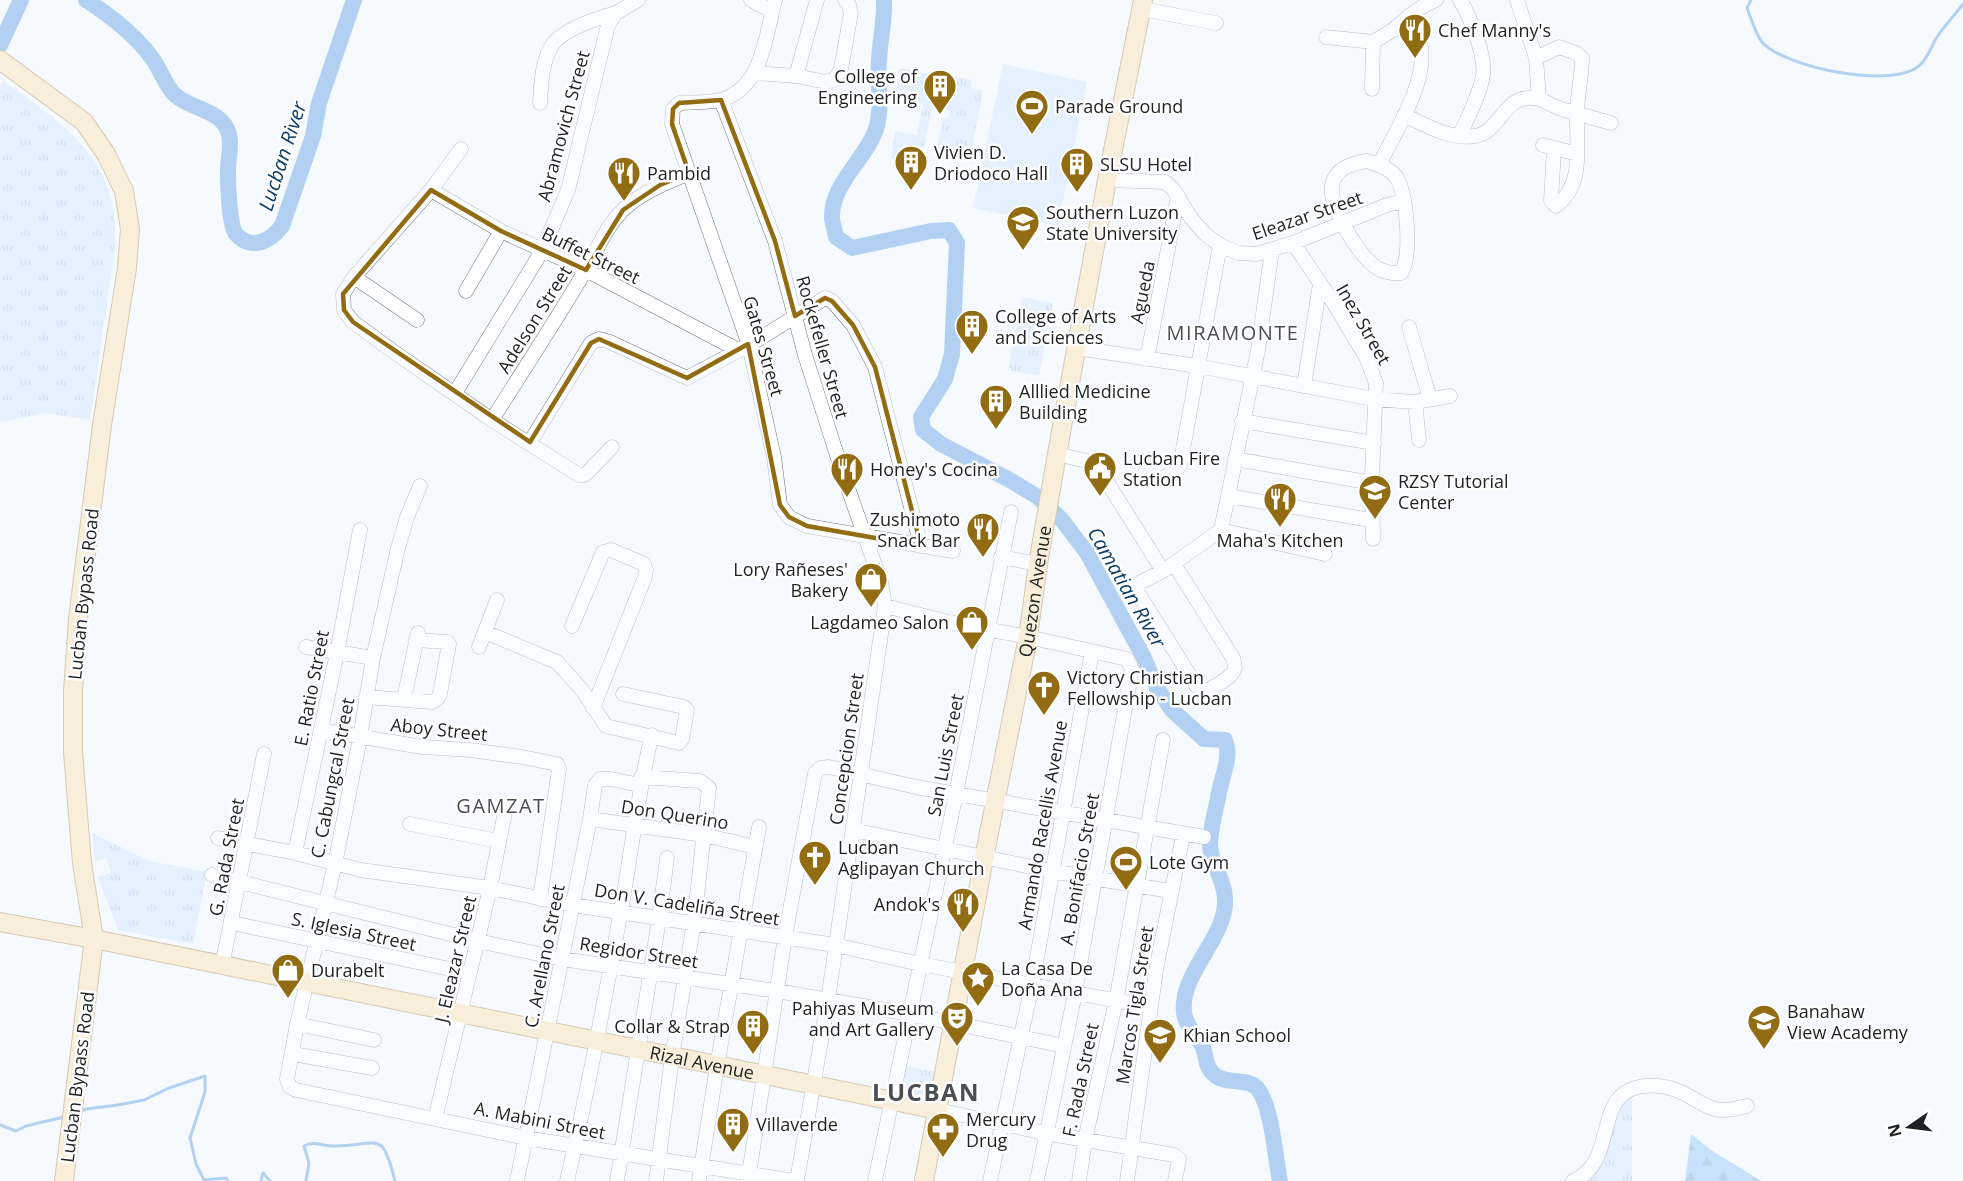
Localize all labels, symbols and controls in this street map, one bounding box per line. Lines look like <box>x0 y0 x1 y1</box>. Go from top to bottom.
restaurant icon: Chef Manny's <box>1397 12 1433 59</box>
place label: Chef Manny's <box>1438 18 1551 42</box>
street label: Abramovich Street <box>531 48 595 204</box>
place label: College of Engineering <box>818 64 918 109</box>
building icon: College of Engineering <box>922 68 958 115</box>
sports icon: Parade Ground <box>1014 88 1050 135</box>
place label: Parade Ground <box>1055 94 1183 118</box>
water label: Lucban River <box>252 97 313 214</box>
place label: Vivien D. Driodoco Hall <box>934 140 1048 185</box>
building icon: Vivien D. Driodoco Hall <box>893 144 929 191</box>
building icon: SLSU Hotel <box>1059 146 1095 193</box>
place label: SLSU Hotel <box>1100 152 1192 176</box>
restaurant icon: Pambid <box>606 155 642 202</box>
place label: Pambid <box>647 161 711 185</box>
street label: Eleazar Street <box>1249 185 1365 245</box>
place label: Southern Luzon State University <box>1046 200 1179 245</box>
school or university icon: Southern Luzon State University <box>1005 204 1041 251</box>
street label: Buffet Street <box>538 221 644 289</box>
street label: Agueda <box>1124 259 1160 325</box>
street label: Adelson Street <box>491 261 577 377</box>
street label: Rockefeller Street <box>791 273 855 421</box>
street label: Inez Street <box>1331 279 1397 369</box>
street label: Gates Street <box>738 293 790 399</box>
place label: College of Arts and Sciences <box>995 304 1116 349</box>
building icon: College of Arts and Sciences <box>954 308 990 355</box>
district label: MIRAMONTE <box>1167 319 1299 346</box>
place label: Alllied Medicine Building <box>1019 379 1151 424</box>
building icon: Alllied Medicine Building <box>978 383 1014 430</box>
place label: Lucban Fire Station <box>1123 446 1220 491</box>
public building icon: Lucban Fire Station <box>1082 450 1118 497</box>
restaurant icon: Honey's Cocina <box>829 451 865 498</box>
place label: Honey's Cocina <box>870 457 998 481</box>
place label: RZSY Tutorial Center <box>1398 469 1509 514</box>
school or university icon: RZSY Tutorial Center <box>1357 473 1393 520</box>
restaurant icon: Maha's Kitchen <box>1262 481 1298 528</box>
street label: Lucban Bypass Road <box>62 507 104 681</box>
place label: Zushimoto Snack Bar <box>870 507 961 552</box>
restaurant icon: Zushimoto Snack Bar <box>965 511 1001 558</box>
water label: Camatian River <box>1082 522 1173 653</box>
street label: Quezon Avenue <box>1012 524 1056 659</box>
place label: Maha's Kitchen <box>1216 528 1344 552</box>
place label: Lory Rañeses' Bakery <box>733 557 849 602</box>
shop icon: Lory Rañeses' Bakery <box>853 561 889 608</box>
shop icon: Lagdameo Salon <box>954 604 990 651</box>
place label: Lagdameo Salon <box>810 610 949 634</box>
street label: E. Ratio Street <box>288 628 334 748</box>
place label: Victory Christian Fellowship - Lucban <box>1067 665 1232 710</box>
church icon: Victory Christian Fellowship - Lucban <box>1026 669 1062 716</box>
street label: Concepcion Street <box>823 672 869 826</box>
street label: San Luis Street <box>921 692 969 818</box>
street label: C. Cabungcal Street <box>305 696 359 860</box>
street label: Aboy Street <box>389 712 489 746</box>
street label: Armando Racellis Avenue <box>1012 718 1072 932</box>
street label: A. Bonifacio Street <box>1054 791 1104 947</box>
district label: GAMZAT <box>456 792 546 819</box>
street label: Don Querino <box>620 794 730 834</box>
street label: G. Rada Street <box>203 796 249 918</box>
place label: Lucban Aglipayan Church <box>838 835 984 880</box>
church icon: Lucban Aglipayan Church <box>797 839 833 886</box>
sports icon: Lote Gym <box>1108 844 1144 891</box>
place label: Lote Gym <box>1149 850 1229 874</box>
street label: Don V. Cadeliña Street <box>593 877 781 931</box>
street label: C. Arellano Street <box>518 882 570 1030</box>
restaurant icon: Andok's <box>945 886 981 933</box>
place label: Andok's <box>874 892 940 916</box>
street label: J. Eleazar Street <box>428 893 481 1027</box>
street label: S. Iglesia Street <box>289 906 419 956</box>
street label: Marcos Tigla Street <box>1110 924 1158 1086</box>
street label: Regidor Street <box>578 931 700 973</box>
shop icon: Durabelt <box>270 952 306 999</box>
place label: La Casa De Doña Ana <box>1001 956 1093 1001</box>
place label: Durabelt <box>311 958 385 982</box>
place icon: La Casa De Doña Ana <box>960 960 996 1007</box>
street label: Lucban Bypass Road <box>55 990 99 1164</box>
place label: Pahiyas Museum and Art Gallery <box>792 996 935 1041</box>
place label: Banahaw View Academy <box>1787 999 1909 1044</box>
theatre icon: Pahiyas Museum and Art Gallery <box>939 1000 975 1047</box>
school or university icon: Banahaw View Academy <box>1746 1003 1782 1050</box>
building icon: Collar & Strap <box>735 1008 771 1055</box>
place label: Collar & Strap <box>614 1014 730 1038</box>
school or university icon: Khian School <box>1142 1017 1178 1064</box>
street label: F. Rada Street <box>1056 1021 1104 1139</box>
place label: Khian School <box>1183 1023 1291 1047</box>
street label: Rizal Avenue <box>648 1040 756 1084</box>
district label: LUCBAN <box>872 1075 980 1108</box>
street label: A. Mabini Street <box>472 1096 608 1144</box>
north arrow <box>1879 1097 1939 1157</box>
building icon: Villaverde <box>715 1106 751 1153</box>
place label: Mercury Drug <box>966 1107 1037 1152</box>
pharmacy icon: Mercury Drug <box>925 1111 961 1158</box>
place label: Villaverde <box>756 1112 838 1136</box>
text: N <box>1882 1122 1907 1140</box>

